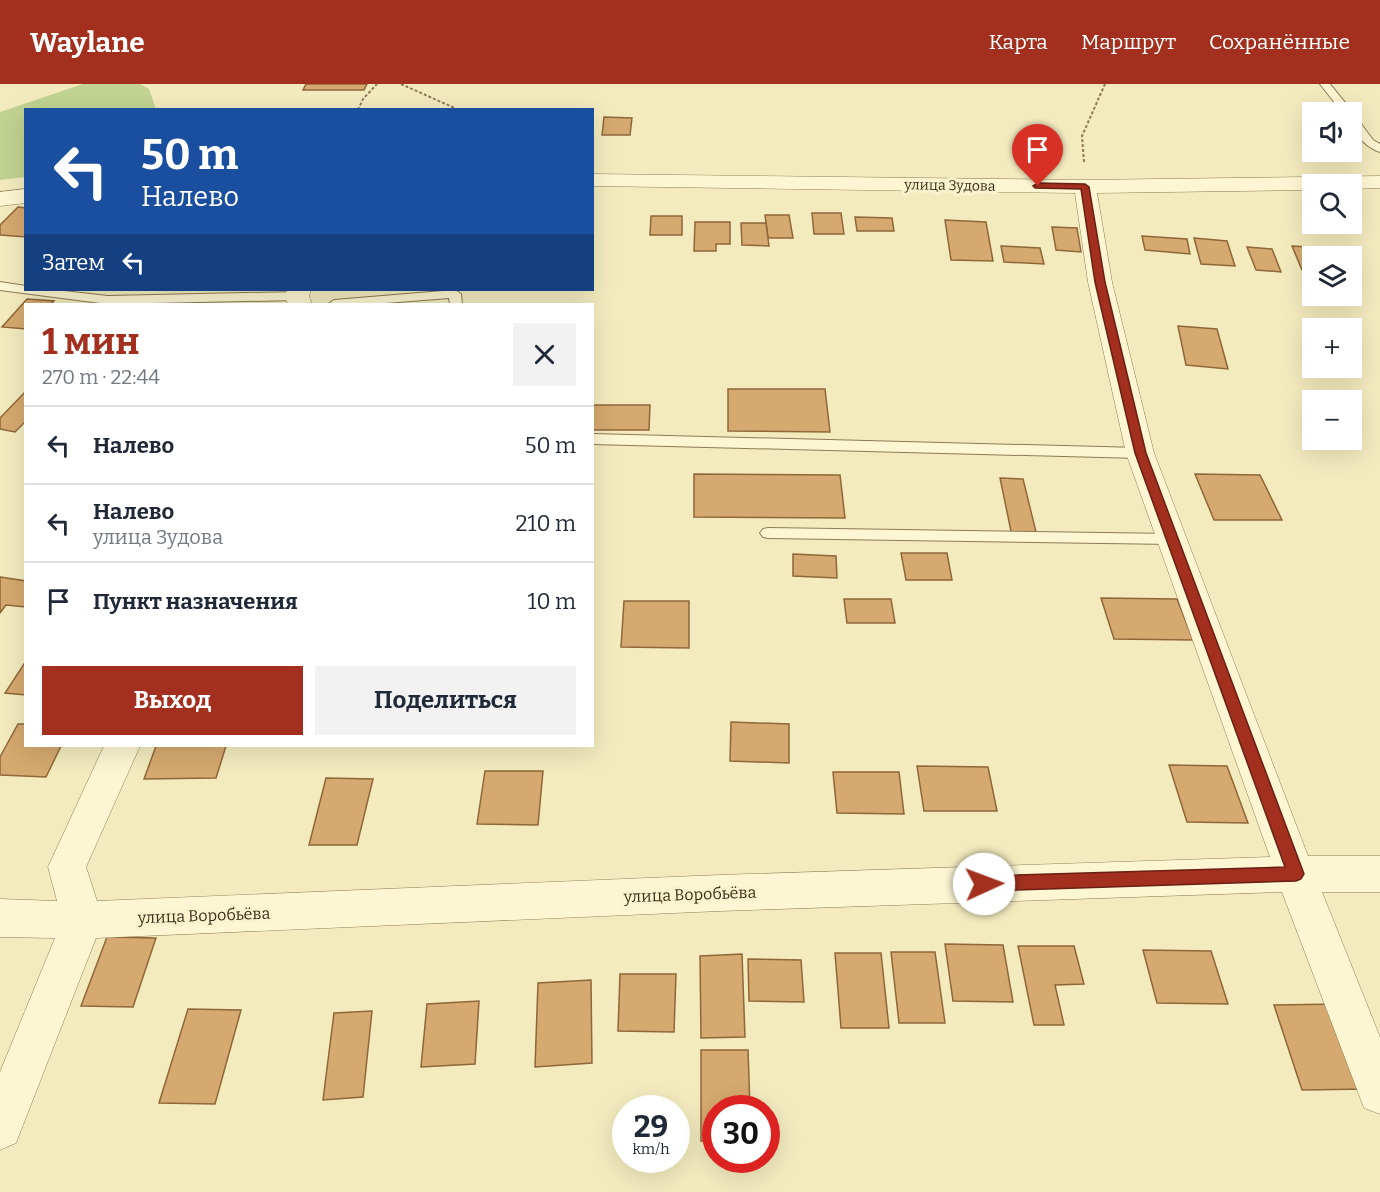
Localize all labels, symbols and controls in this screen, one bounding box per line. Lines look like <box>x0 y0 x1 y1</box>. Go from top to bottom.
text: Waylane <box>30 26 145 59</box>
text: Карта <box>989 29 1048 55</box>
text: Маршрут <box>1081 29 1176 55</box>
text: Сохранённые <box>1209 29 1350 55</box>
map controls <box>1302 102 1362 450</box>
button: sound <box>1302 102 1362 162</box>
pin <box>1012 124 1063 186</box>
text: 50 m <box>141 130 238 180</box>
icon: left <box>42 132 120 210</box>
icon: arrive <box>1021 133 1054 166</box>
button: search <box>1302 174 1362 234</box>
street label: улица Зудова <box>903 176 996 195</box>
text: Налево <box>141 181 239 213</box>
icon: left <box>117 246 150 279</box>
button: layers <box>1302 246 1362 306</box>
text: Затем <box>42 249 105 276</box>
button: + <box>1302 318 1362 378</box>
text: 1 мин <box>42 320 140 364</box>
button: close <box>513 323 576 386</box>
text: 270 m · 22:44 <box>42 365 160 389</box>
button: − <box>1302 390 1362 450</box>
icon: left <box>42 429 75 462</box>
text: Налево <box>93 432 174 459</box>
text: 50 m <box>525 432 576 459</box>
text: Налево <box>93 498 174 525</box>
icon: left <box>42 507 75 540</box>
text: 210 m <box>516 510 576 537</box>
text: улица Зудова <box>93 525 223 549</box>
icon: arrive <box>42 585 75 618</box>
text: Пункт назначения <box>93 588 298 615</box>
text: 10 m <box>528 588 576 615</box>
button: Выход <box>42 666 303 735</box>
button: Поделиться <box>315 666 576 735</box>
position arrow <box>952 852 1016 916</box>
street label: улица Воробьёва <box>623 883 757 906</box>
street label: улица Воробьёва <box>137 904 271 927</box>
speed limit sign: 30 <box>702 1095 780 1173</box>
text: 29 <box>634 1109 668 1145</box>
text: km/h <box>632 1140 670 1158</box>

